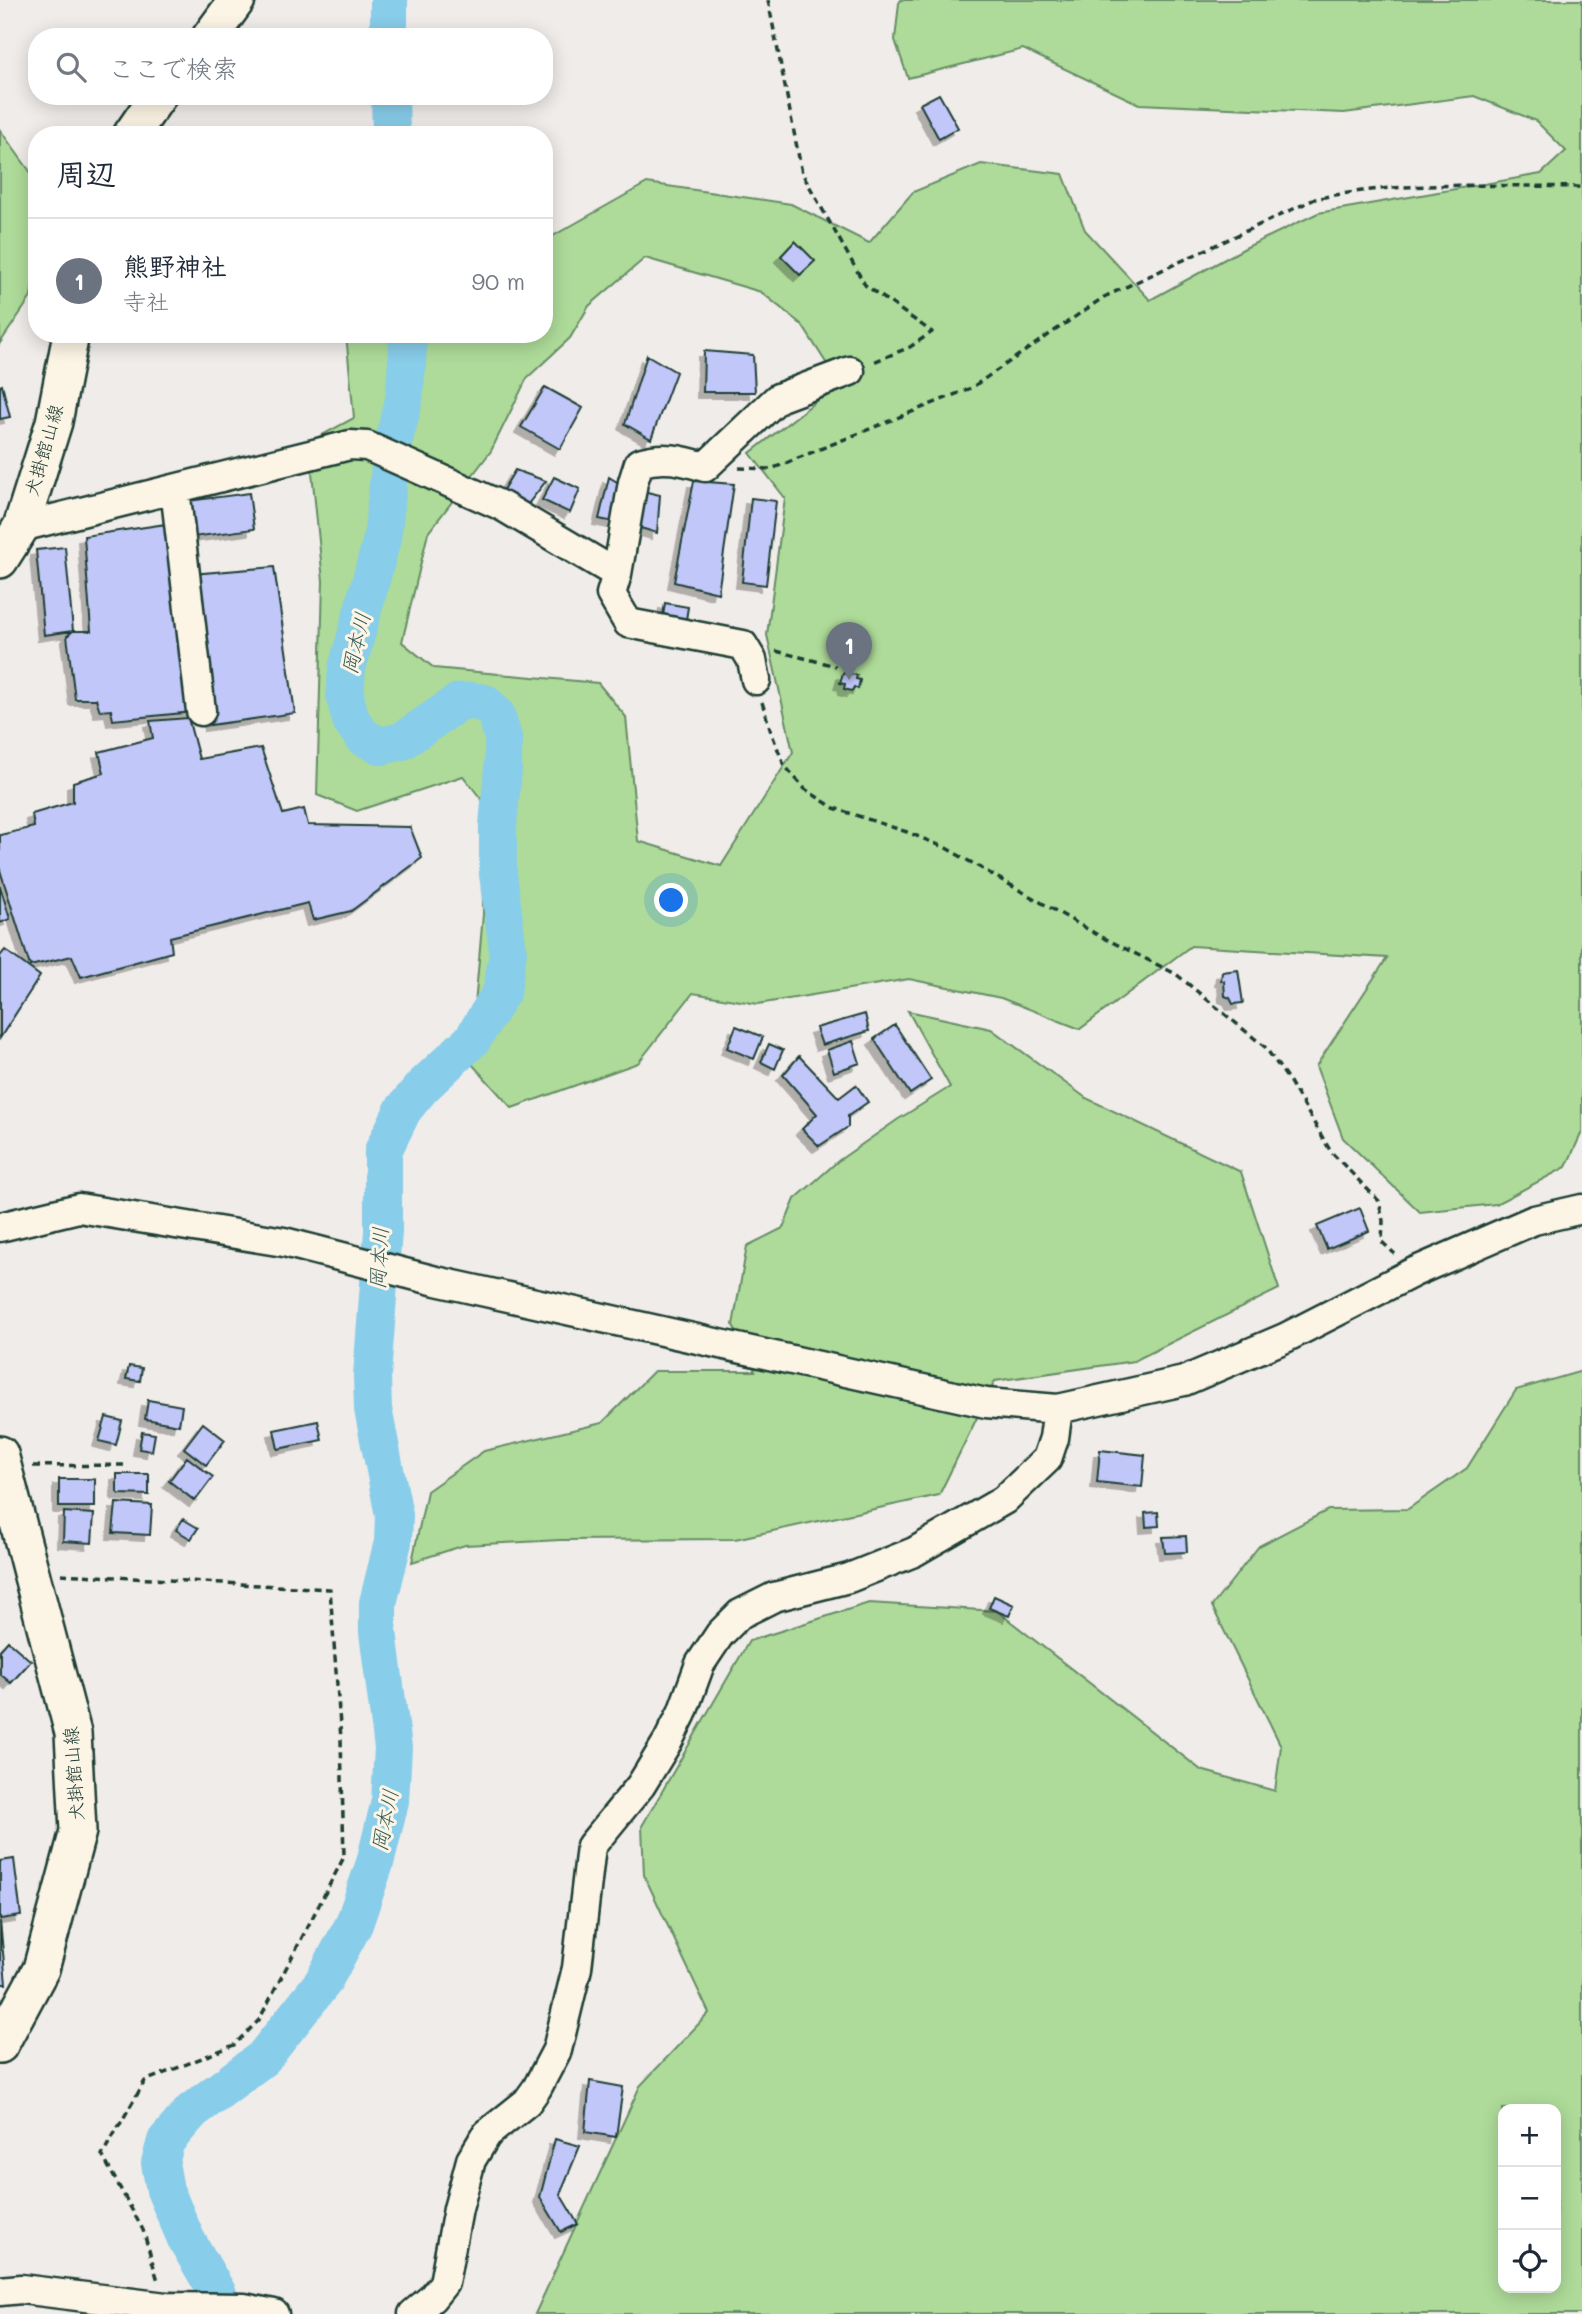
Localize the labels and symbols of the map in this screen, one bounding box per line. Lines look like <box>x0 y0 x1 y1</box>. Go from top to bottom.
street label: 犬掛館山線 <box>18 401 68 499</box>
water label: 岡本川 <box>335 609 375 677</box>
pin: 1 <box>826 622 872 680</box>
your location <box>654 883 688 917</box>
water label: 岡本川 <box>363 1226 393 1290</box>
street label: 犬掛館山線 <box>57 1726 89 1822</box>
water label: 岡本川 <box>365 1787 403 1853</box>

